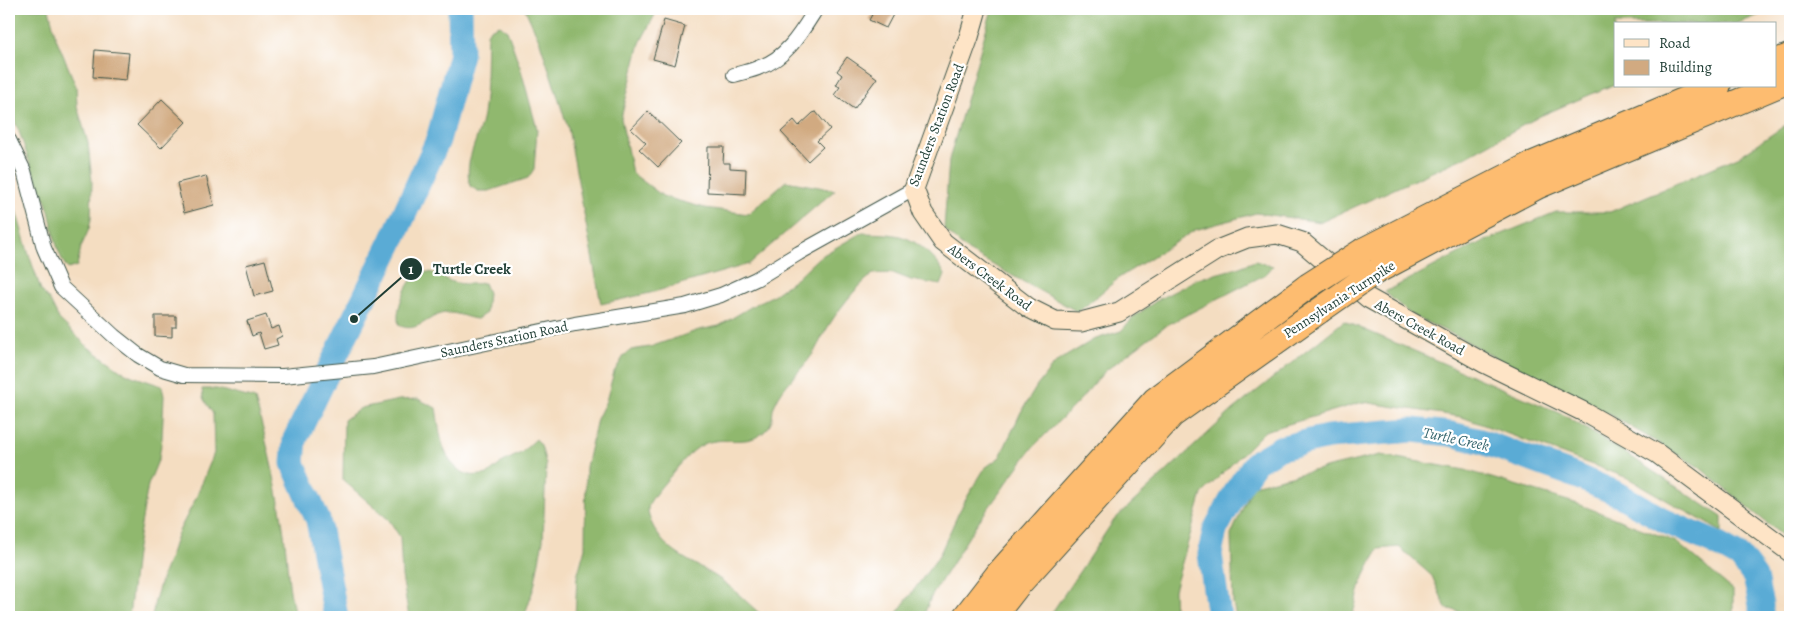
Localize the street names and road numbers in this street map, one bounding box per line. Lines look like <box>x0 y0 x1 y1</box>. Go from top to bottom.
street label: Saunders Station Road <box>904 61 969 189</box>
street label: Abers Creek Road <box>943 239 1036 315</box>
street label: Pennsylvania Turnpike <box>1280 256 1399 343</box>
street label: Abers Creek Road <box>1370 294 1469 360</box>
street label: Saunders Station Road <box>438 317 570 362</box>

